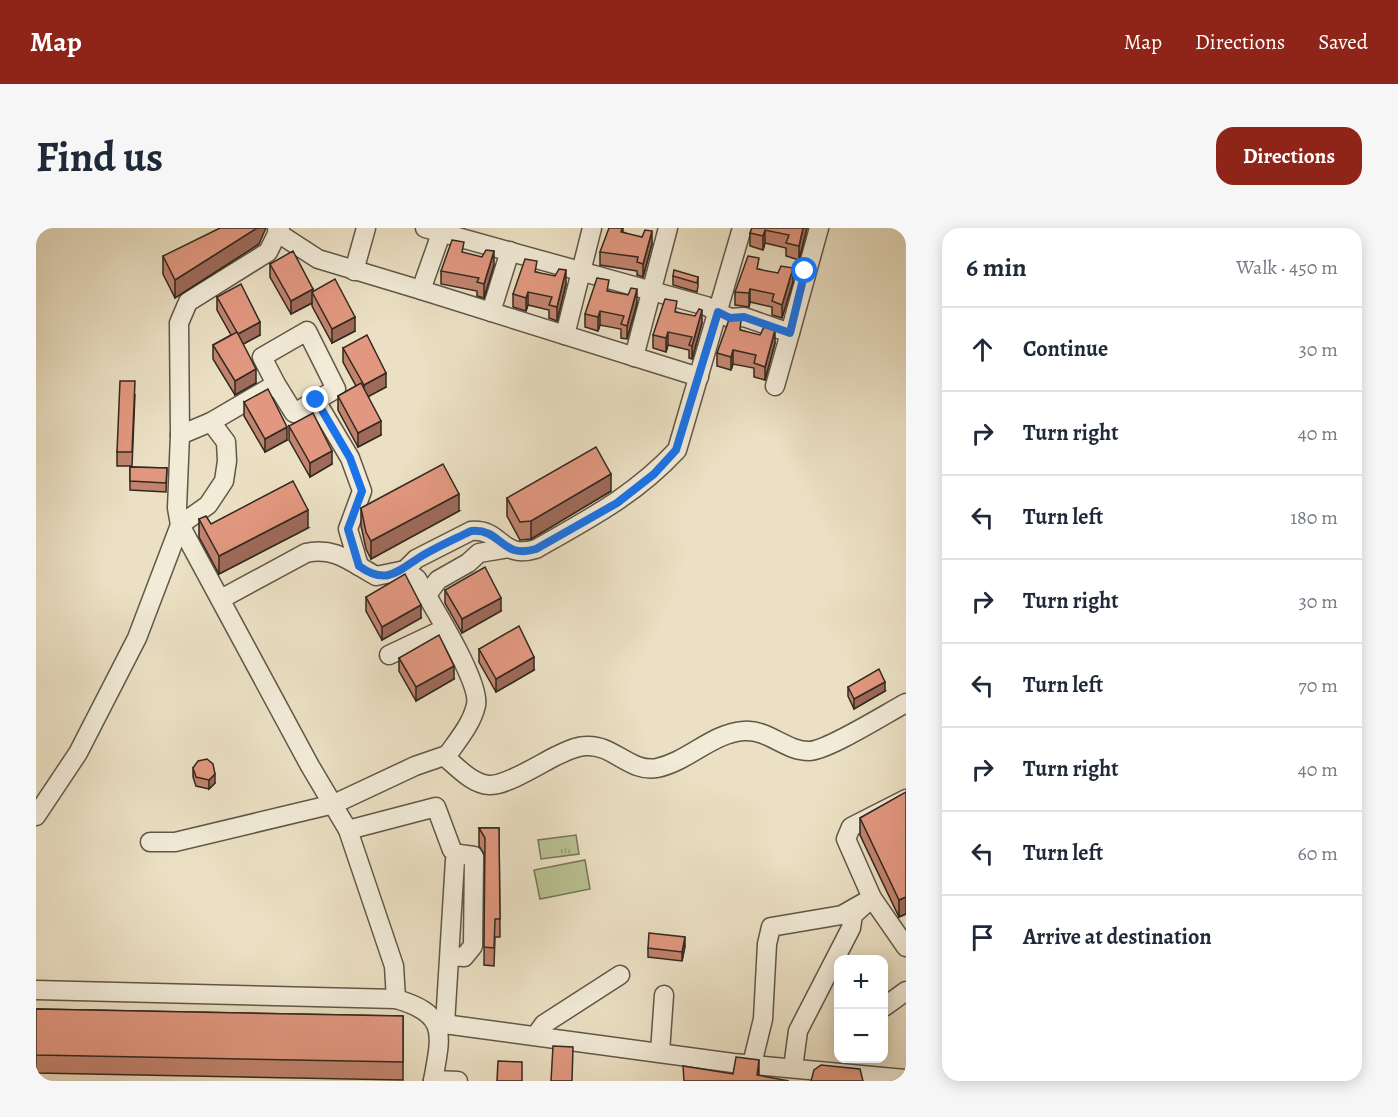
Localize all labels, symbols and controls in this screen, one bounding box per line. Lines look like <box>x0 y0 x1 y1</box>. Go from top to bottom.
text: Map <box>30 23 82 61</box>
text: Map <box>1124 28 1162 56</box>
text: Directions <box>1195 28 1285 56</box>
text: Saved <box>1318 28 1368 56</box>
button: Directions <box>1216 127 1362 185</box>
text: Find us <box>36 128 163 185</box>
text: 6 min <box>966 250 1027 285</box>
text: Walk · 450 m <box>1236 254 1338 281</box>
route start <box>791 257 817 283</box>
icon: ahead <box>966 333 999 366</box>
text: Continue <box>1023 334 1108 364</box>
text: 30 m <box>1298 336 1338 363</box>
route end <box>302 386 328 412</box>
icon: right <box>966 417 999 450</box>
text: Turn right <box>1023 418 1119 448</box>
text: 40 m <box>1298 420 1338 447</box>
icon: left <box>966 501 999 534</box>
text: Turn left <box>1023 502 1103 532</box>
text: 180 m <box>1290 504 1338 531</box>
icon: right <box>966 585 999 618</box>
text: Turn right <box>1023 586 1119 616</box>
text: 30 m <box>1298 588 1338 615</box>
icon: left <box>966 669 999 702</box>
text: Turn left <box>1023 670 1103 700</box>
text: 70 m <box>1298 672 1338 699</box>
icon: right <box>966 753 999 786</box>
text: Turn right <box>1023 754 1119 784</box>
text: 40 m <box>1298 756 1338 783</box>
icon: left <box>966 837 999 870</box>
text: Turn left <box>1023 838 1103 868</box>
text: 60 m <box>1298 840 1338 867</box>
icon: arrive <box>966 921 999 954</box>
text: Arrive at destination <box>1023 922 1212 952</box>
map controls <box>834 955 888 1063</box>
button: + <box>834 955 888 1009</box>
button: − <box>834 1009 888 1063</box>

